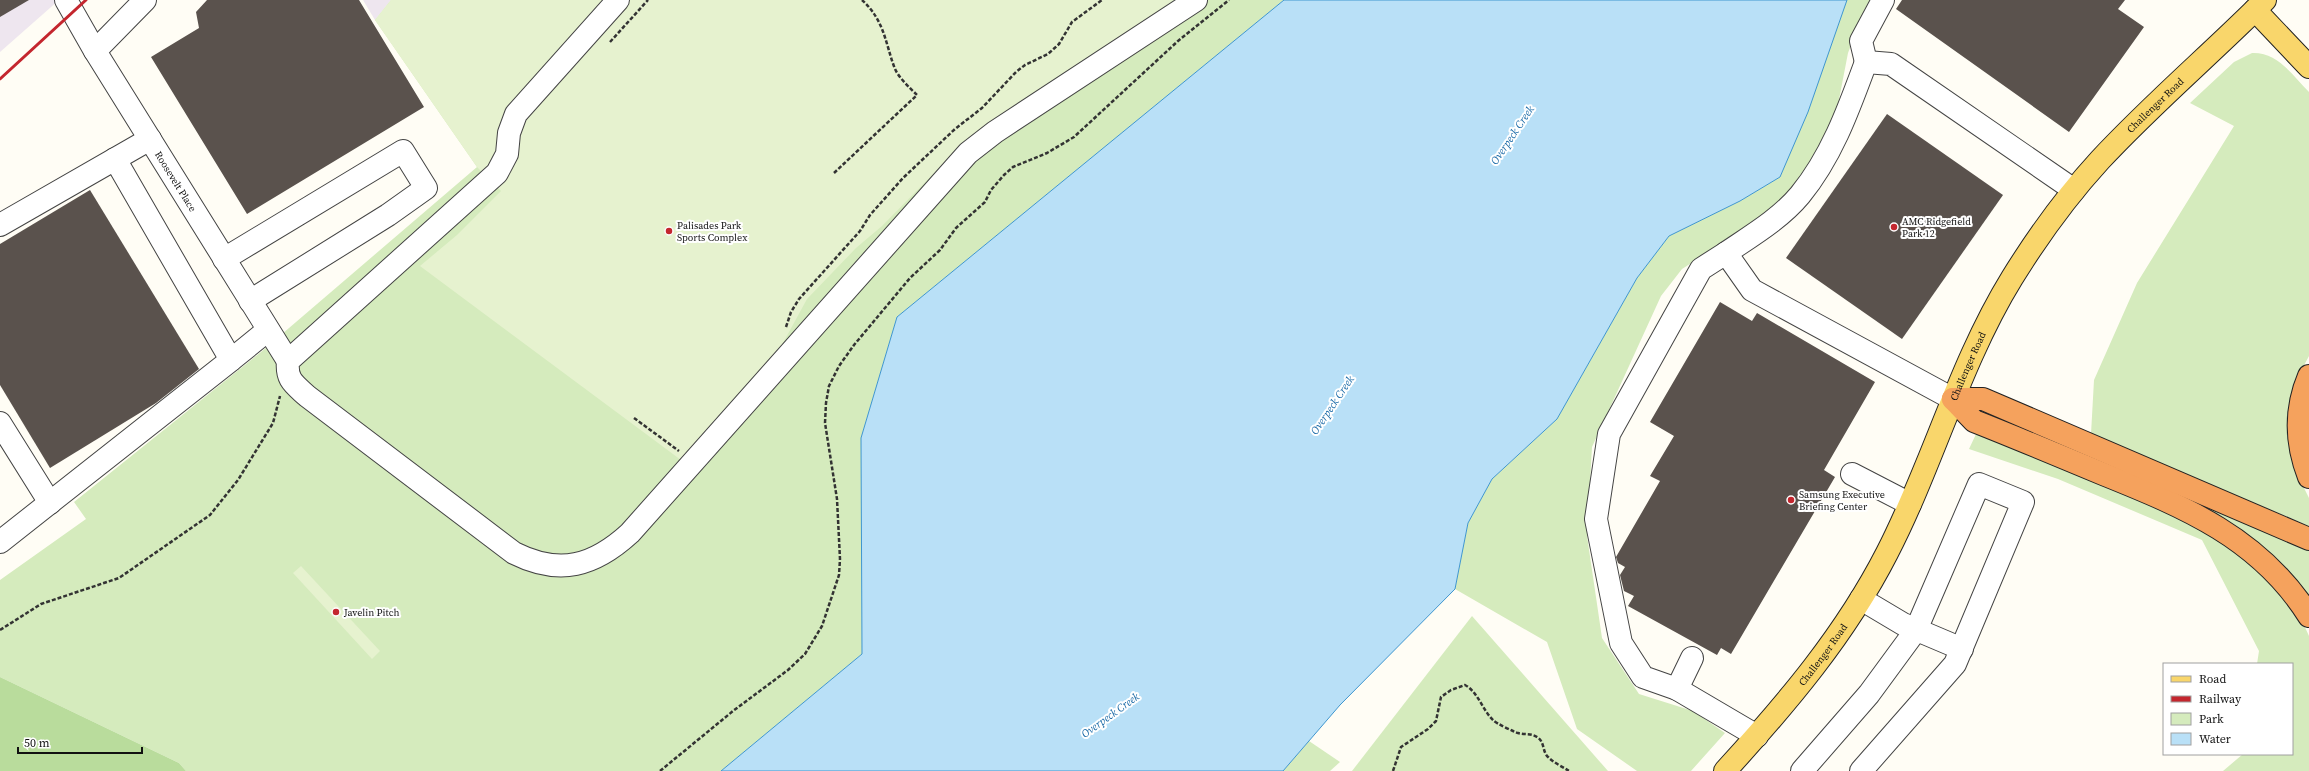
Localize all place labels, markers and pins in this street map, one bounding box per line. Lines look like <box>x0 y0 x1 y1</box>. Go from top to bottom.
place label: AMC Ridgefield Park 12 <box>1902 215 1971 240</box>
place label: Palisades Park Sports Complex <box>677 219 748 244</box>
marker: AMC Ridgefield Park 12 <box>1889 222 1899 232</box>
marker: Palisades Park Sports Complex <box>664 226 674 236</box>
place label: Samsung Executive Briefing Center <box>1799 488 1885 513</box>
marker: Samsung Executive Briefing Center <box>1786 495 1796 505</box>
place label: Javelin Pitch <box>343 606 400 619</box>
marker: Javelin Pitch <box>331 607 341 617</box>

